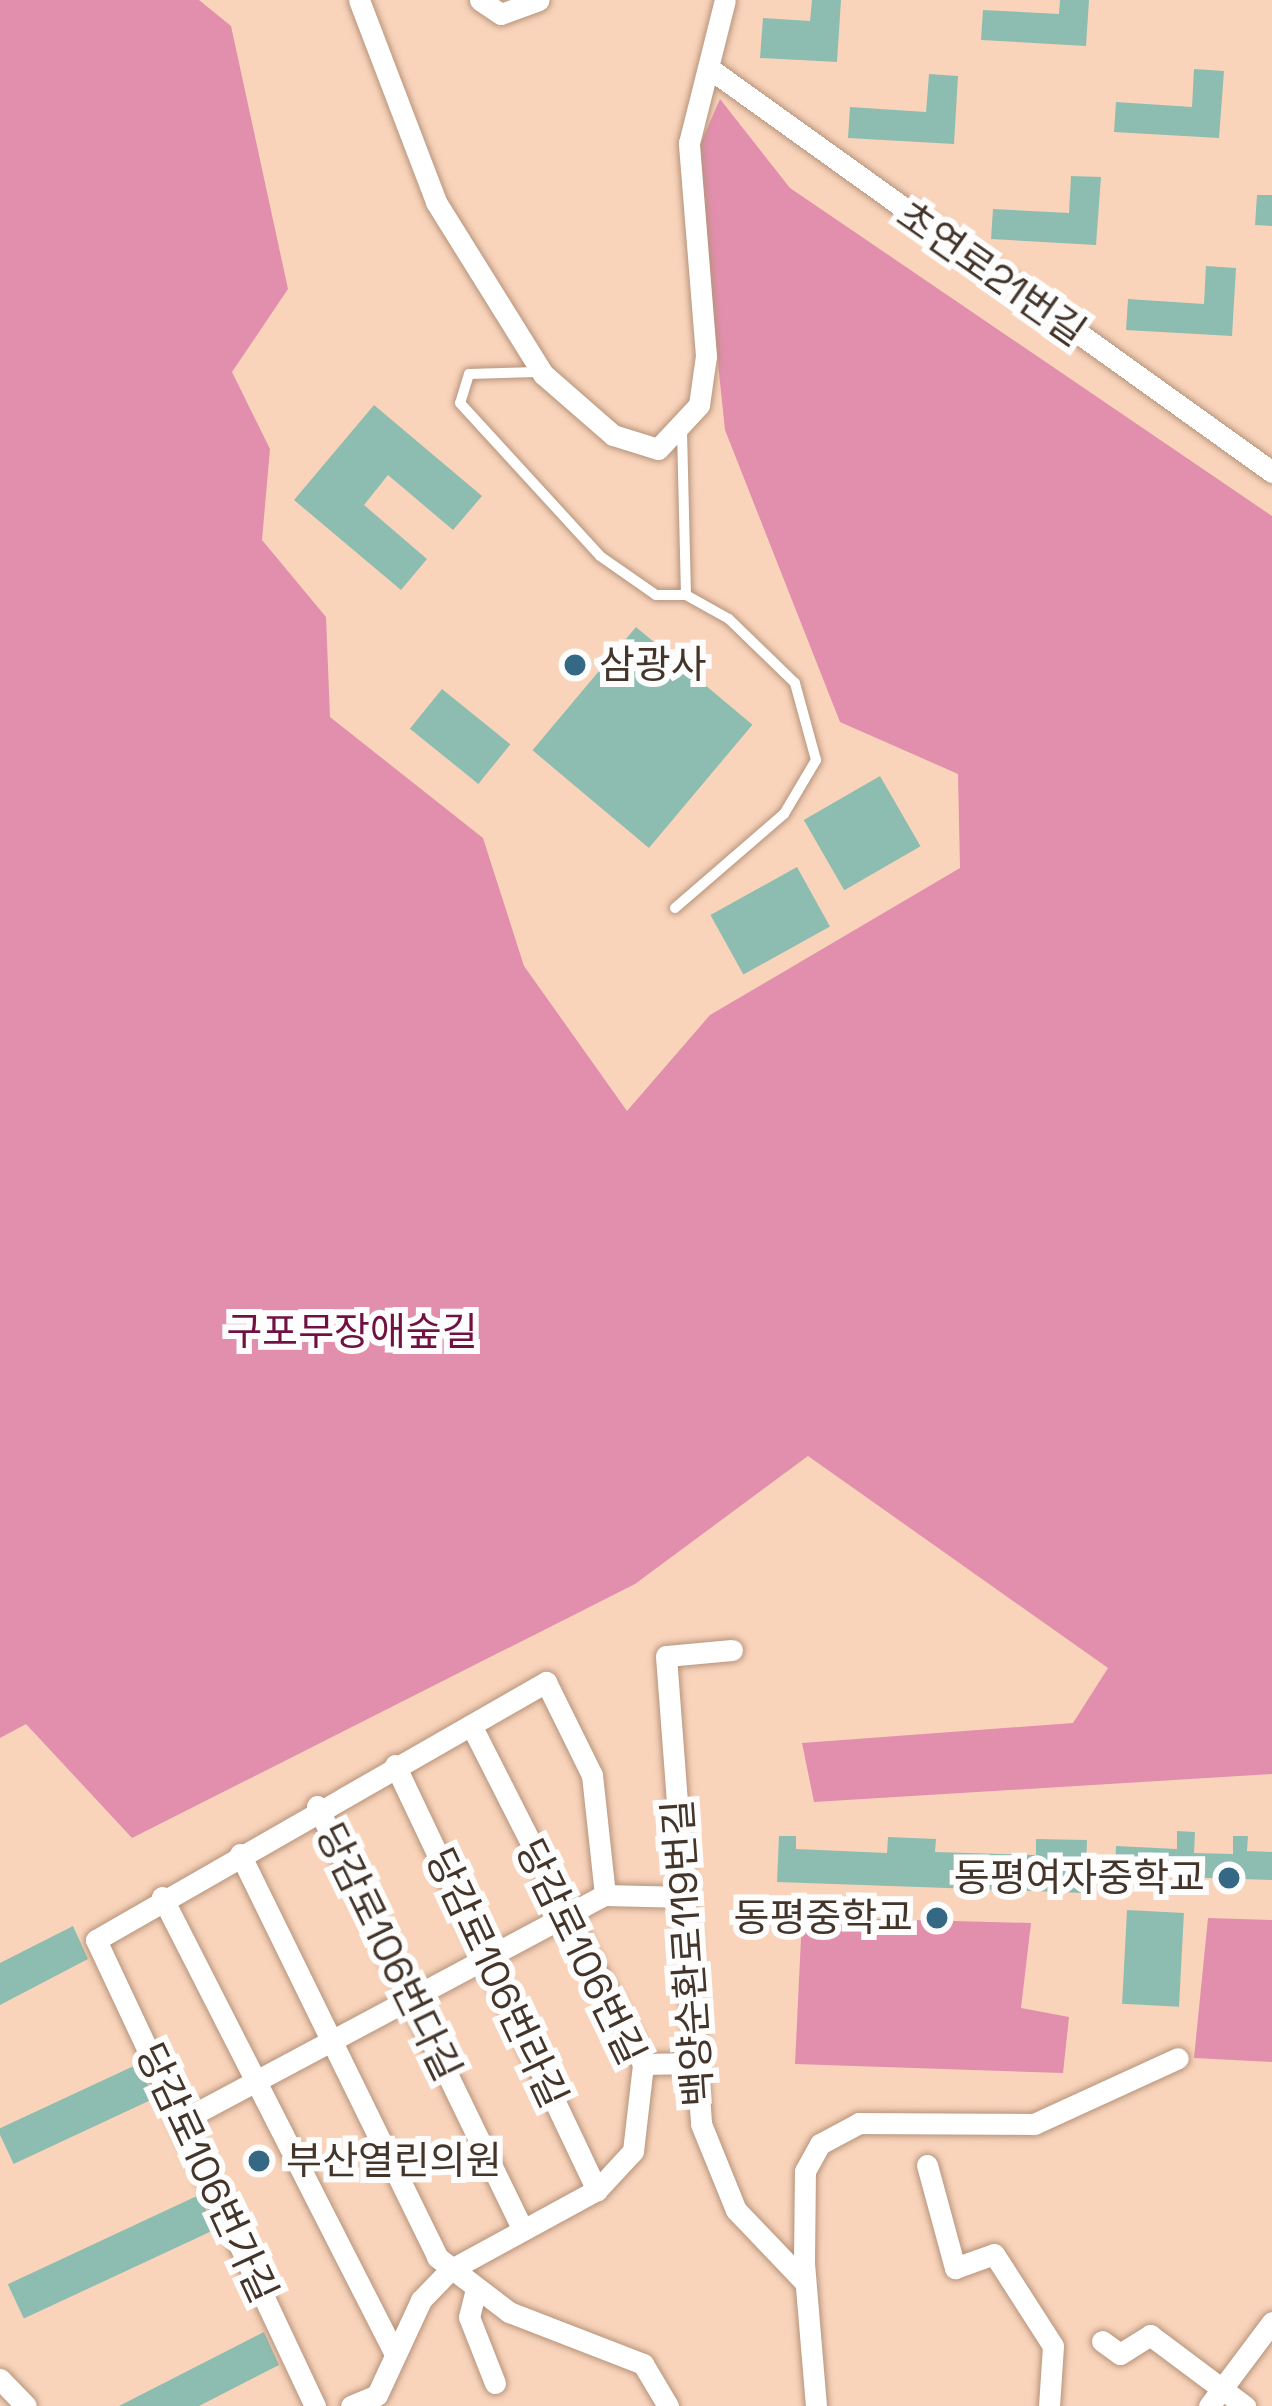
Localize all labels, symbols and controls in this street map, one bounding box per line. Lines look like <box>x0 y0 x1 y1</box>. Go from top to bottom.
street label: 초연로21번길 <box>888 192 1094 356</box>
place label: 삼광사 <box>599 642 707 688</box>
marker: 삼광사 <box>562 652 588 678</box>
park label: 구포무장애숲길 <box>226 1309 478 1355</box>
street label: 백양순환로119번길 <box>655 1798 723 2108</box>
street label: 당감로106번다길 <box>305 1816 471 2088</box>
street label: 당감로106번길 <box>505 1832 655 2072</box>
street label: 당감로106번라길 <box>416 1841 576 2115</box>
place label: 동평여자중학교 <box>954 1855 1205 1901</box>
marker: 동평여자중학교 <box>1216 1865 1242 1891</box>
place label: 동평중학교 <box>734 1895 913 1941</box>
marker: 동평중학교 <box>924 1905 950 1931</box>
street label: 당감로106번가길 <box>126 2036 286 2310</box>
place label: 부산열린의원 <box>286 2138 501 2184</box>
marker: 부산열린의원 <box>243 2145 275 2177</box>

